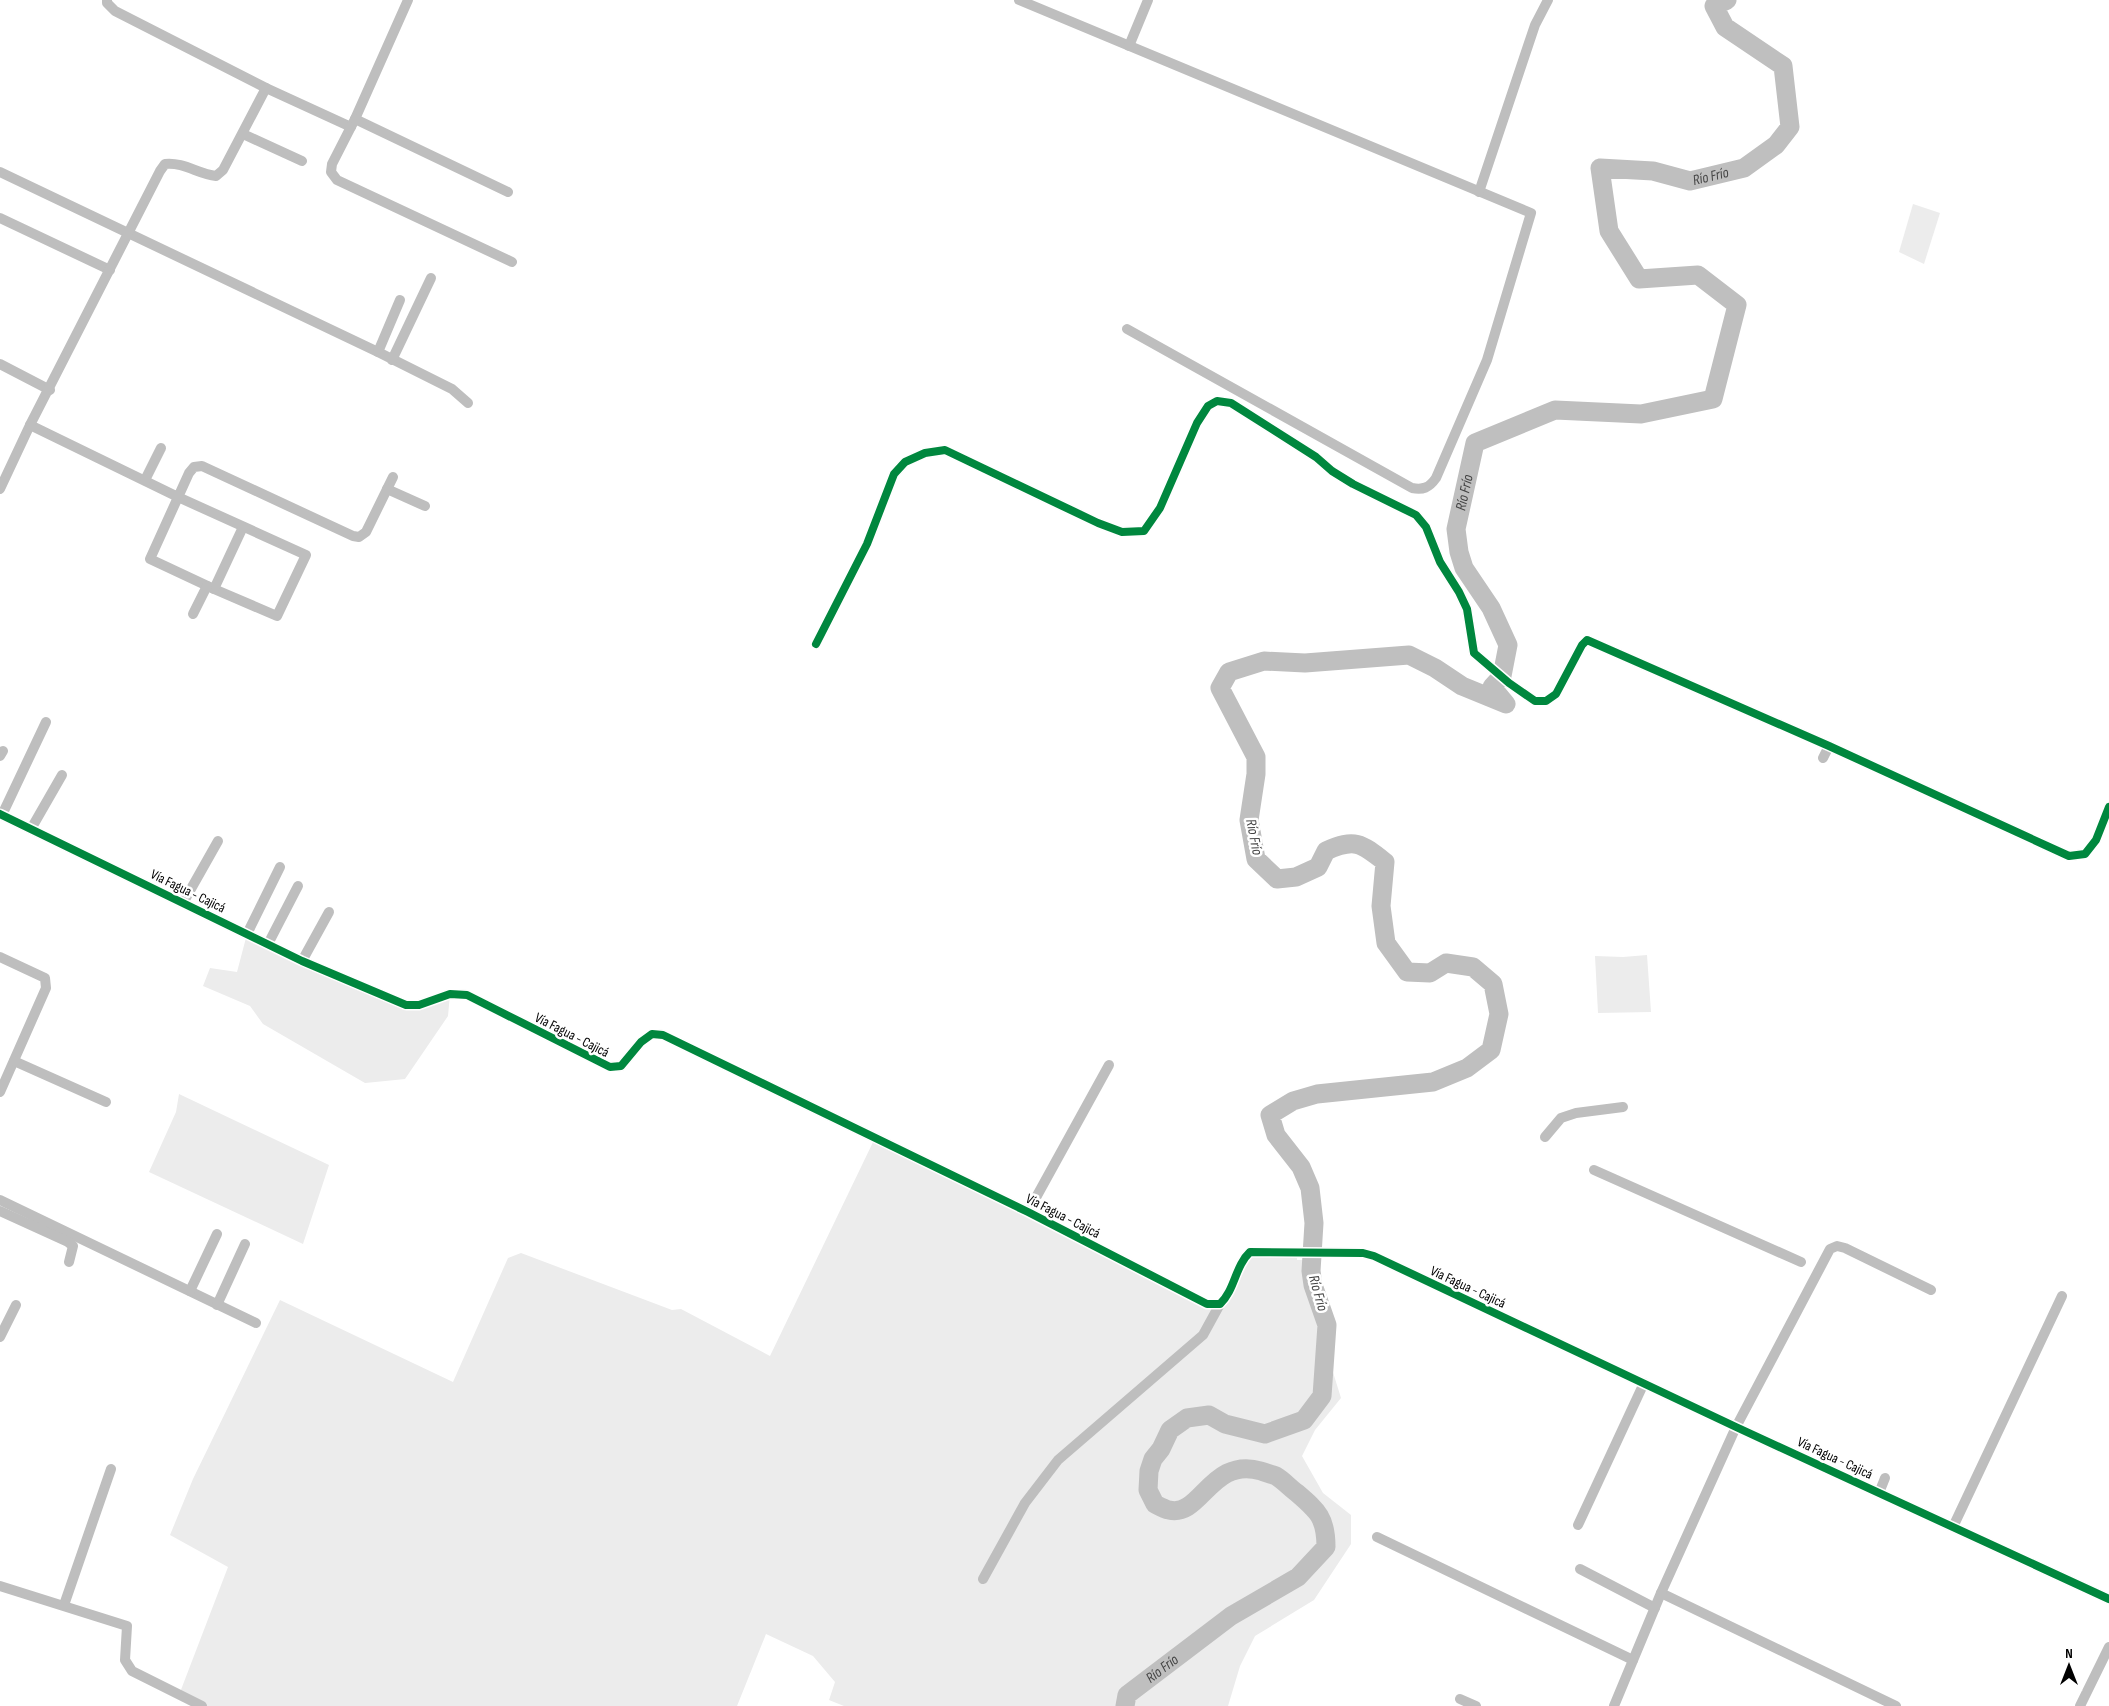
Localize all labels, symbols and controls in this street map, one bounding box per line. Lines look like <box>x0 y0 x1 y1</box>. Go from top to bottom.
water label: Río Frío <box>1691 163 1731 190</box>
water label: Río Frío <box>1451 473 1477 512</box>
water label: Río Frío <box>1241 817 1267 857</box>
street label: Vía Fagua - Cajicá <box>148 866 228 916</box>
street label: Vía Fagua - Cajicá <box>532 1009 612 1061</box>
street label: Vía Fagua - Cajicá <box>1023 1190 1103 1242</box>
street label: Vía Fagua - Cajicá <box>1428 1262 1508 1312</box>
water label: Río Frío <box>1304 1273 1332 1313</box>
street label: Vía Fagua - Cajicá <box>1795 1433 1875 1483</box>
north arrow <box>2044 1641 2094 1691</box>
text: N <box>2065 1645 2073 1662</box>
water label: Río Frío <box>1142 1650 1182 1687</box>

